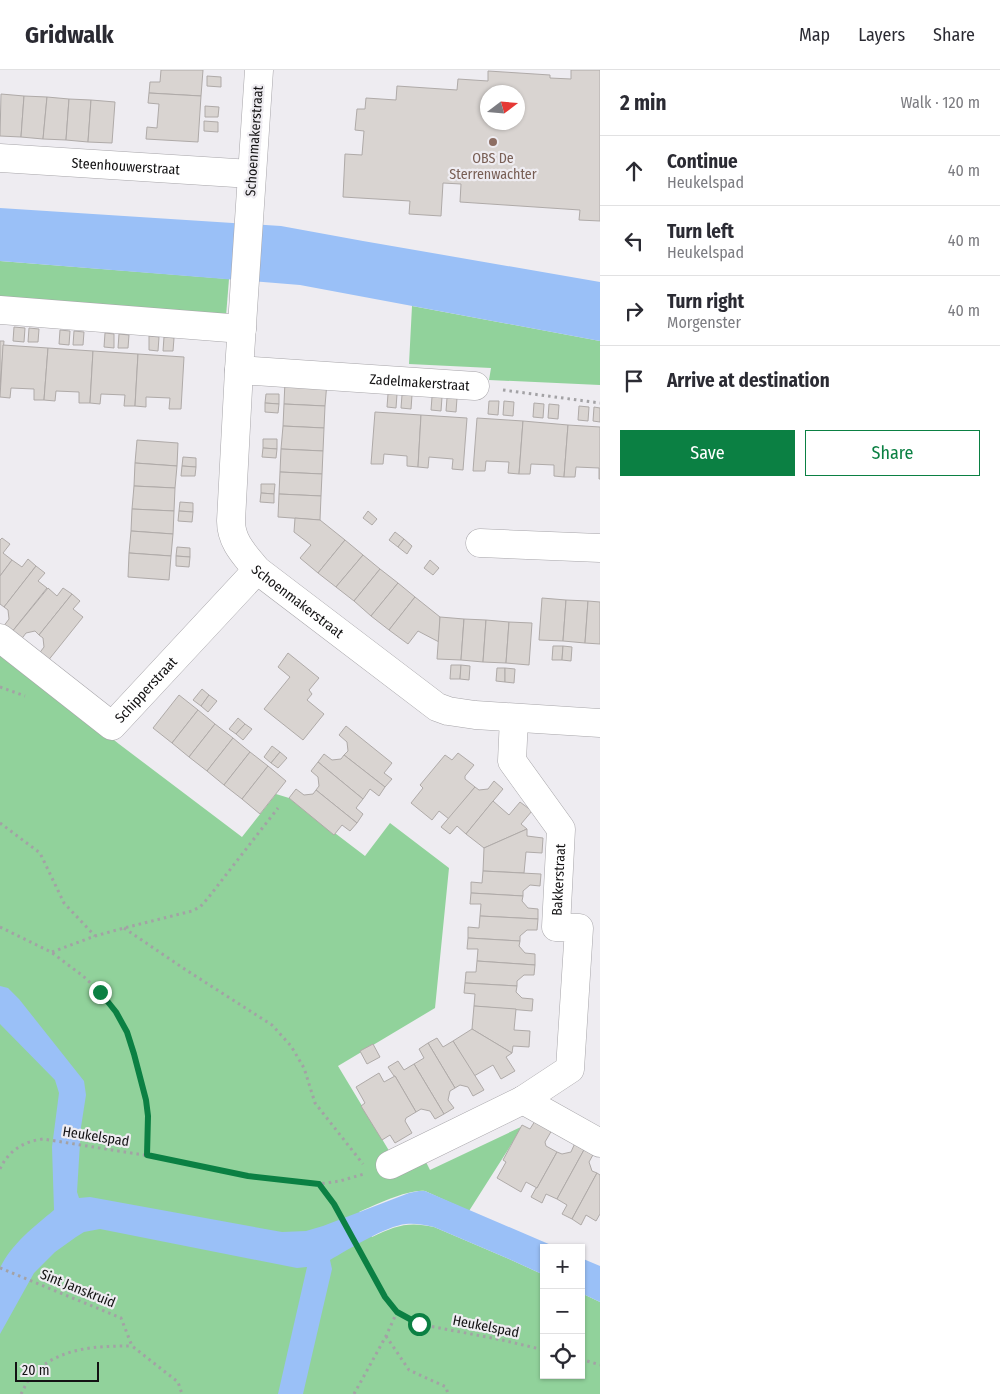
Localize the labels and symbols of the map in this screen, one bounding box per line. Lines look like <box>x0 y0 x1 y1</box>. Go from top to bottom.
street label: Schoenmakerstraat <box>242 85 267 197</box>
north arrow <box>480 85 525 130</box>
marker: OBS De Sterrenwachter <box>487 136 499 148</box>
place label: OBS De Sterrenwachter <box>449 150 537 183</box>
street label: Steenhouwerstraat <box>71 155 181 178</box>
street label: Zadelmakerstraat <box>369 371 471 395</box>
street label: Schoenmakerstraat <box>247 562 347 642</box>
street label: Schipperstraat <box>111 653 181 726</box>
street label: Bakkerstraat <box>549 843 569 916</box>
route end <box>89 981 112 1004</box>
street label: Heukelspad <box>61 1123 131 1150</box>
street label: Sint Janskruid <box>38 1266 118 1311</box>
street label: Heukelspad <box>451 1312 521 1341</box>
route start <box>408 1313 431 1336</box>
scale bar <box>15 1359 99 1382</box>

